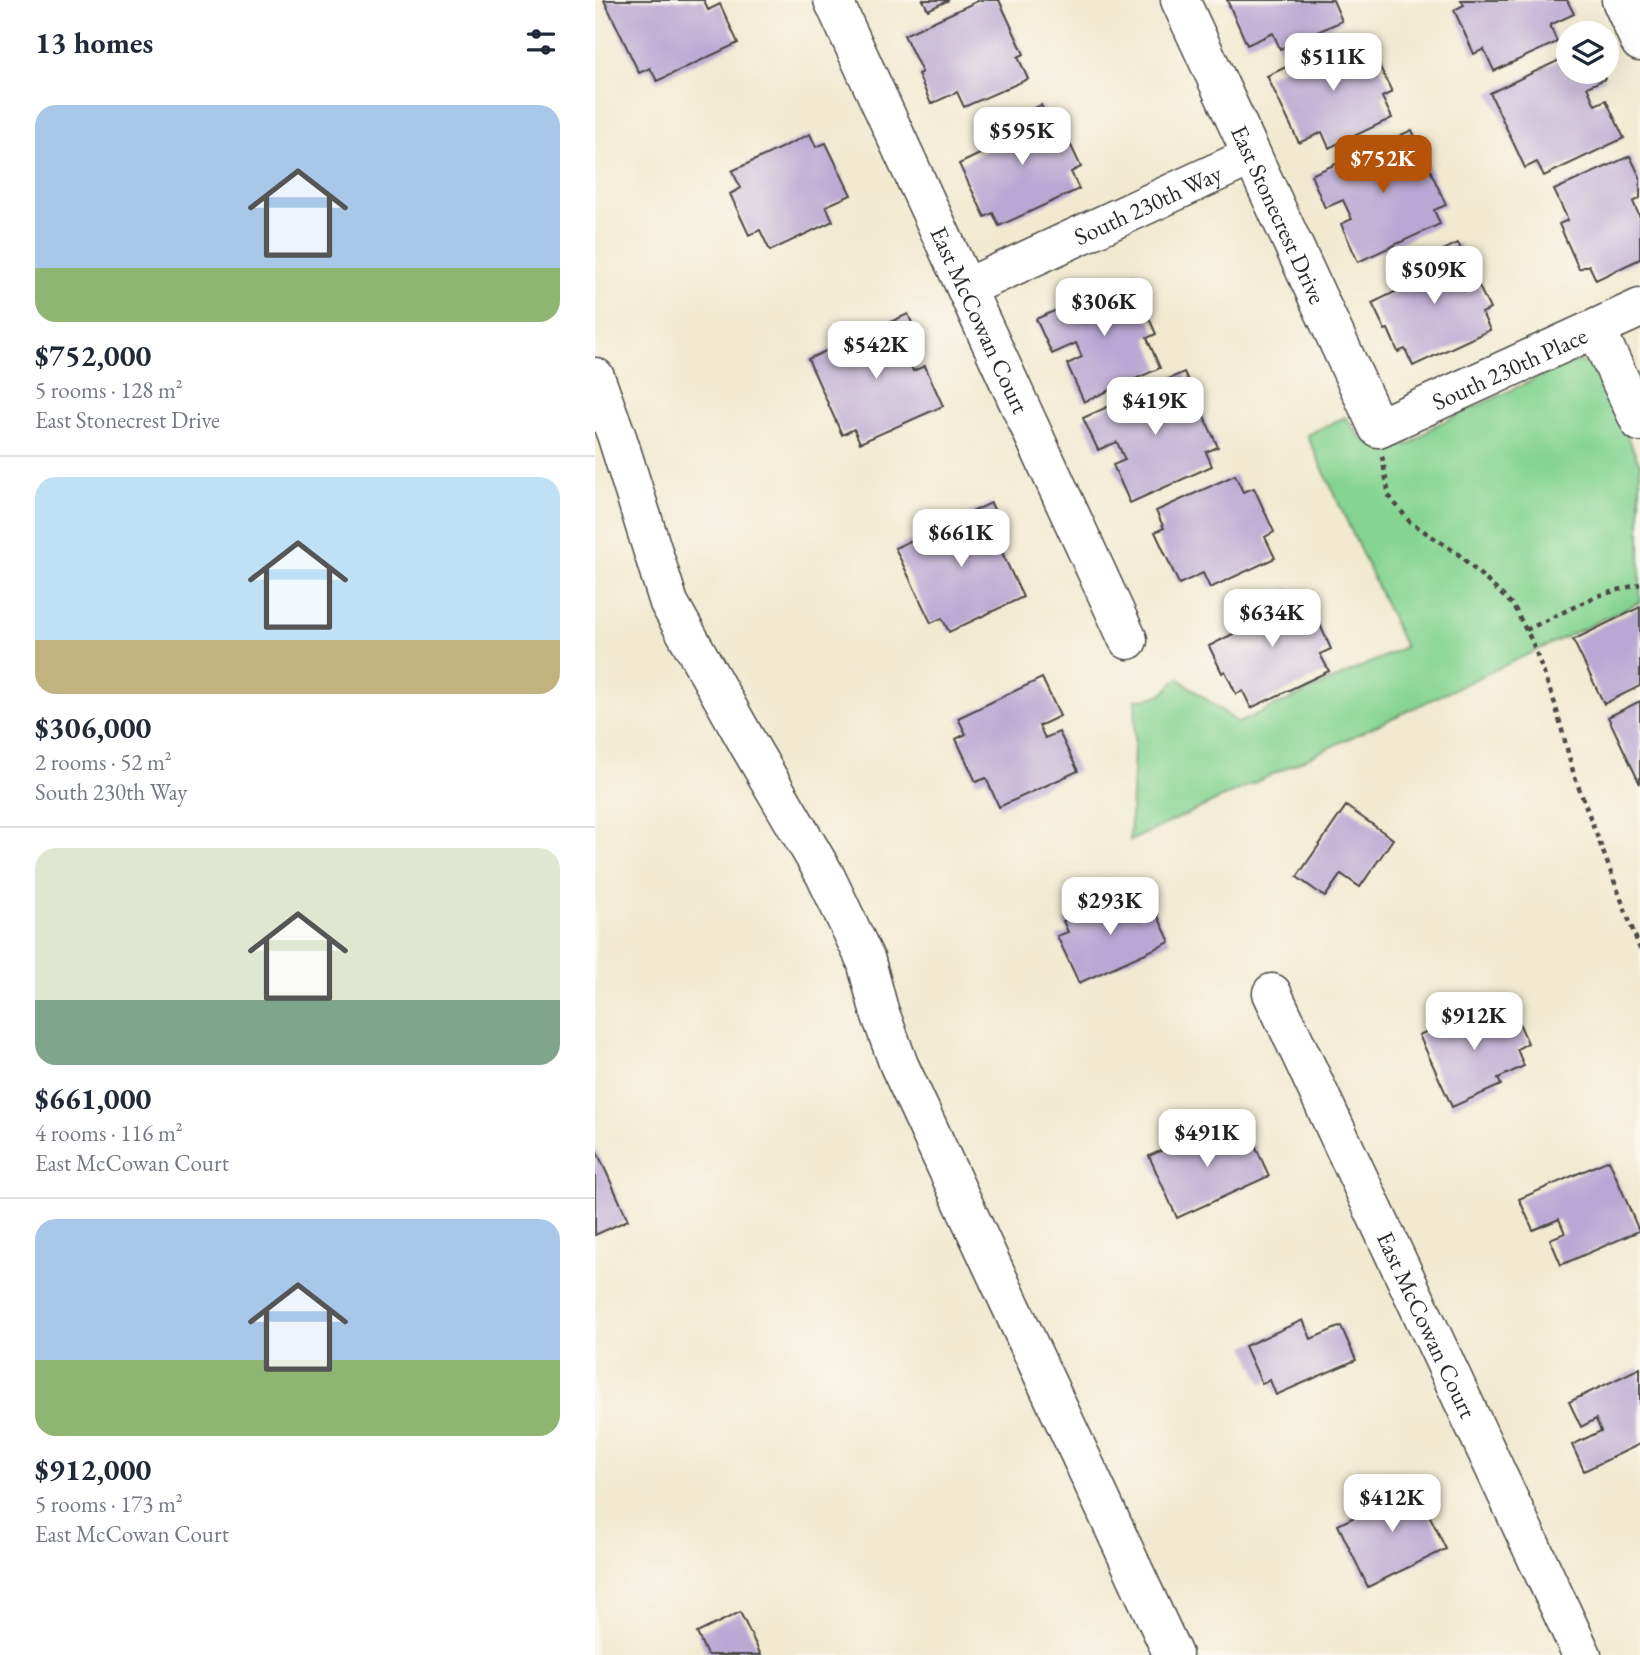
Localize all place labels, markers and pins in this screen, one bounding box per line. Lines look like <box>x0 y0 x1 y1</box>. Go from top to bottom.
pin: $511K <box>1284 34 1382 93</box>
pin: $595K <box>973 108 1071 167</box>
pin: $752K <box>1334 136 1432 195</box>
pin: $509K <box>1385 246 1483 306</box>
pin: $306K <box>1055 278 1153 338</box>
pin: $542K <box>827 322 925 381</box>
pin: $419K <box>1106 378 1204 437</box>
pin: $661K <box>912 510 1010 569</box>
pin: $634K <box>1223 590 1321 649</box>
pin: $293K <box>1061 878 1159 937</box>
pin: $912K <box>1425 992 1523 1052</box>
pin: $491K <box>1158 1110 1256 1169</box>
pin: $412K <box>1343 1474 1441 1534</box>

